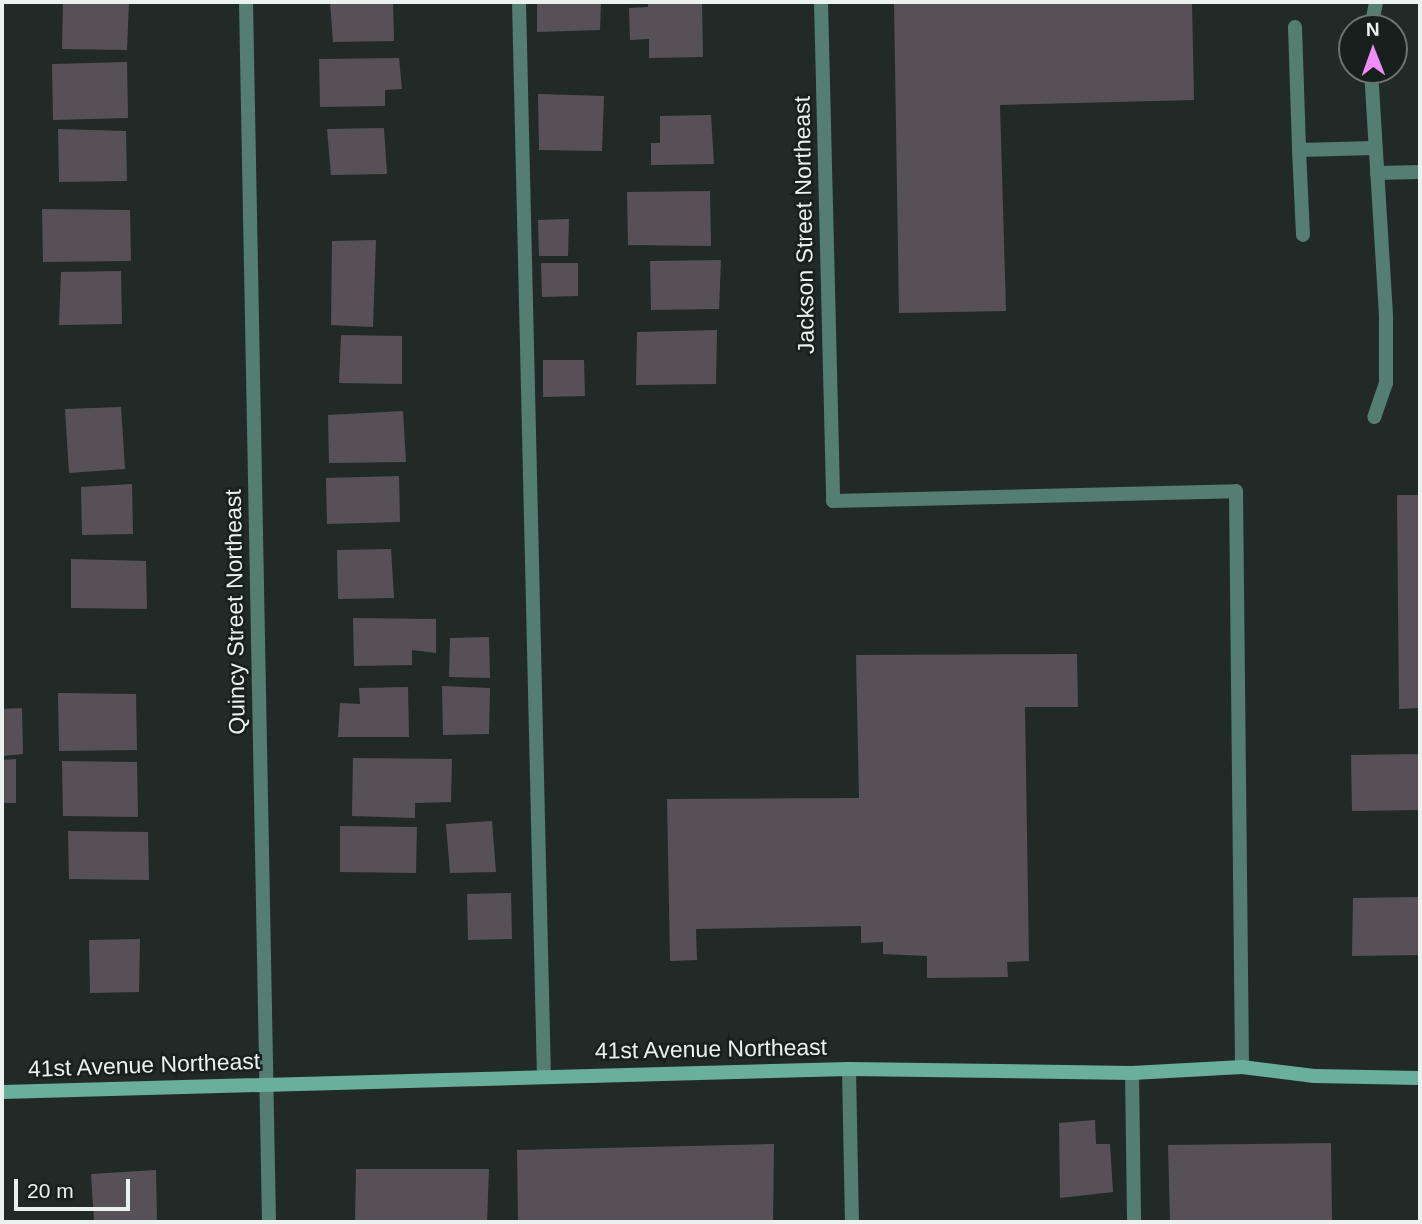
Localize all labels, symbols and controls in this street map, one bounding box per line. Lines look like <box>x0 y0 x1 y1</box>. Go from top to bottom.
north arrow <box>1338 14 1408 84</box>
text: N <box>1366 19 1380 40</box>
street label: Jackson Street Northeast <box>788 96 820 354</box>
street label: Quincy Street Northeast <box>219 489 251 735</box>
street label: 41st Avenue Northeast <box>594 1033 828 1065</box>
street label: 41st Avenue Northeast <box>27 1047 261 1083</box>
scale bar <box>18 1164 133 1208</box>
text: 20 m <box>27 1179 74 1202</box>

